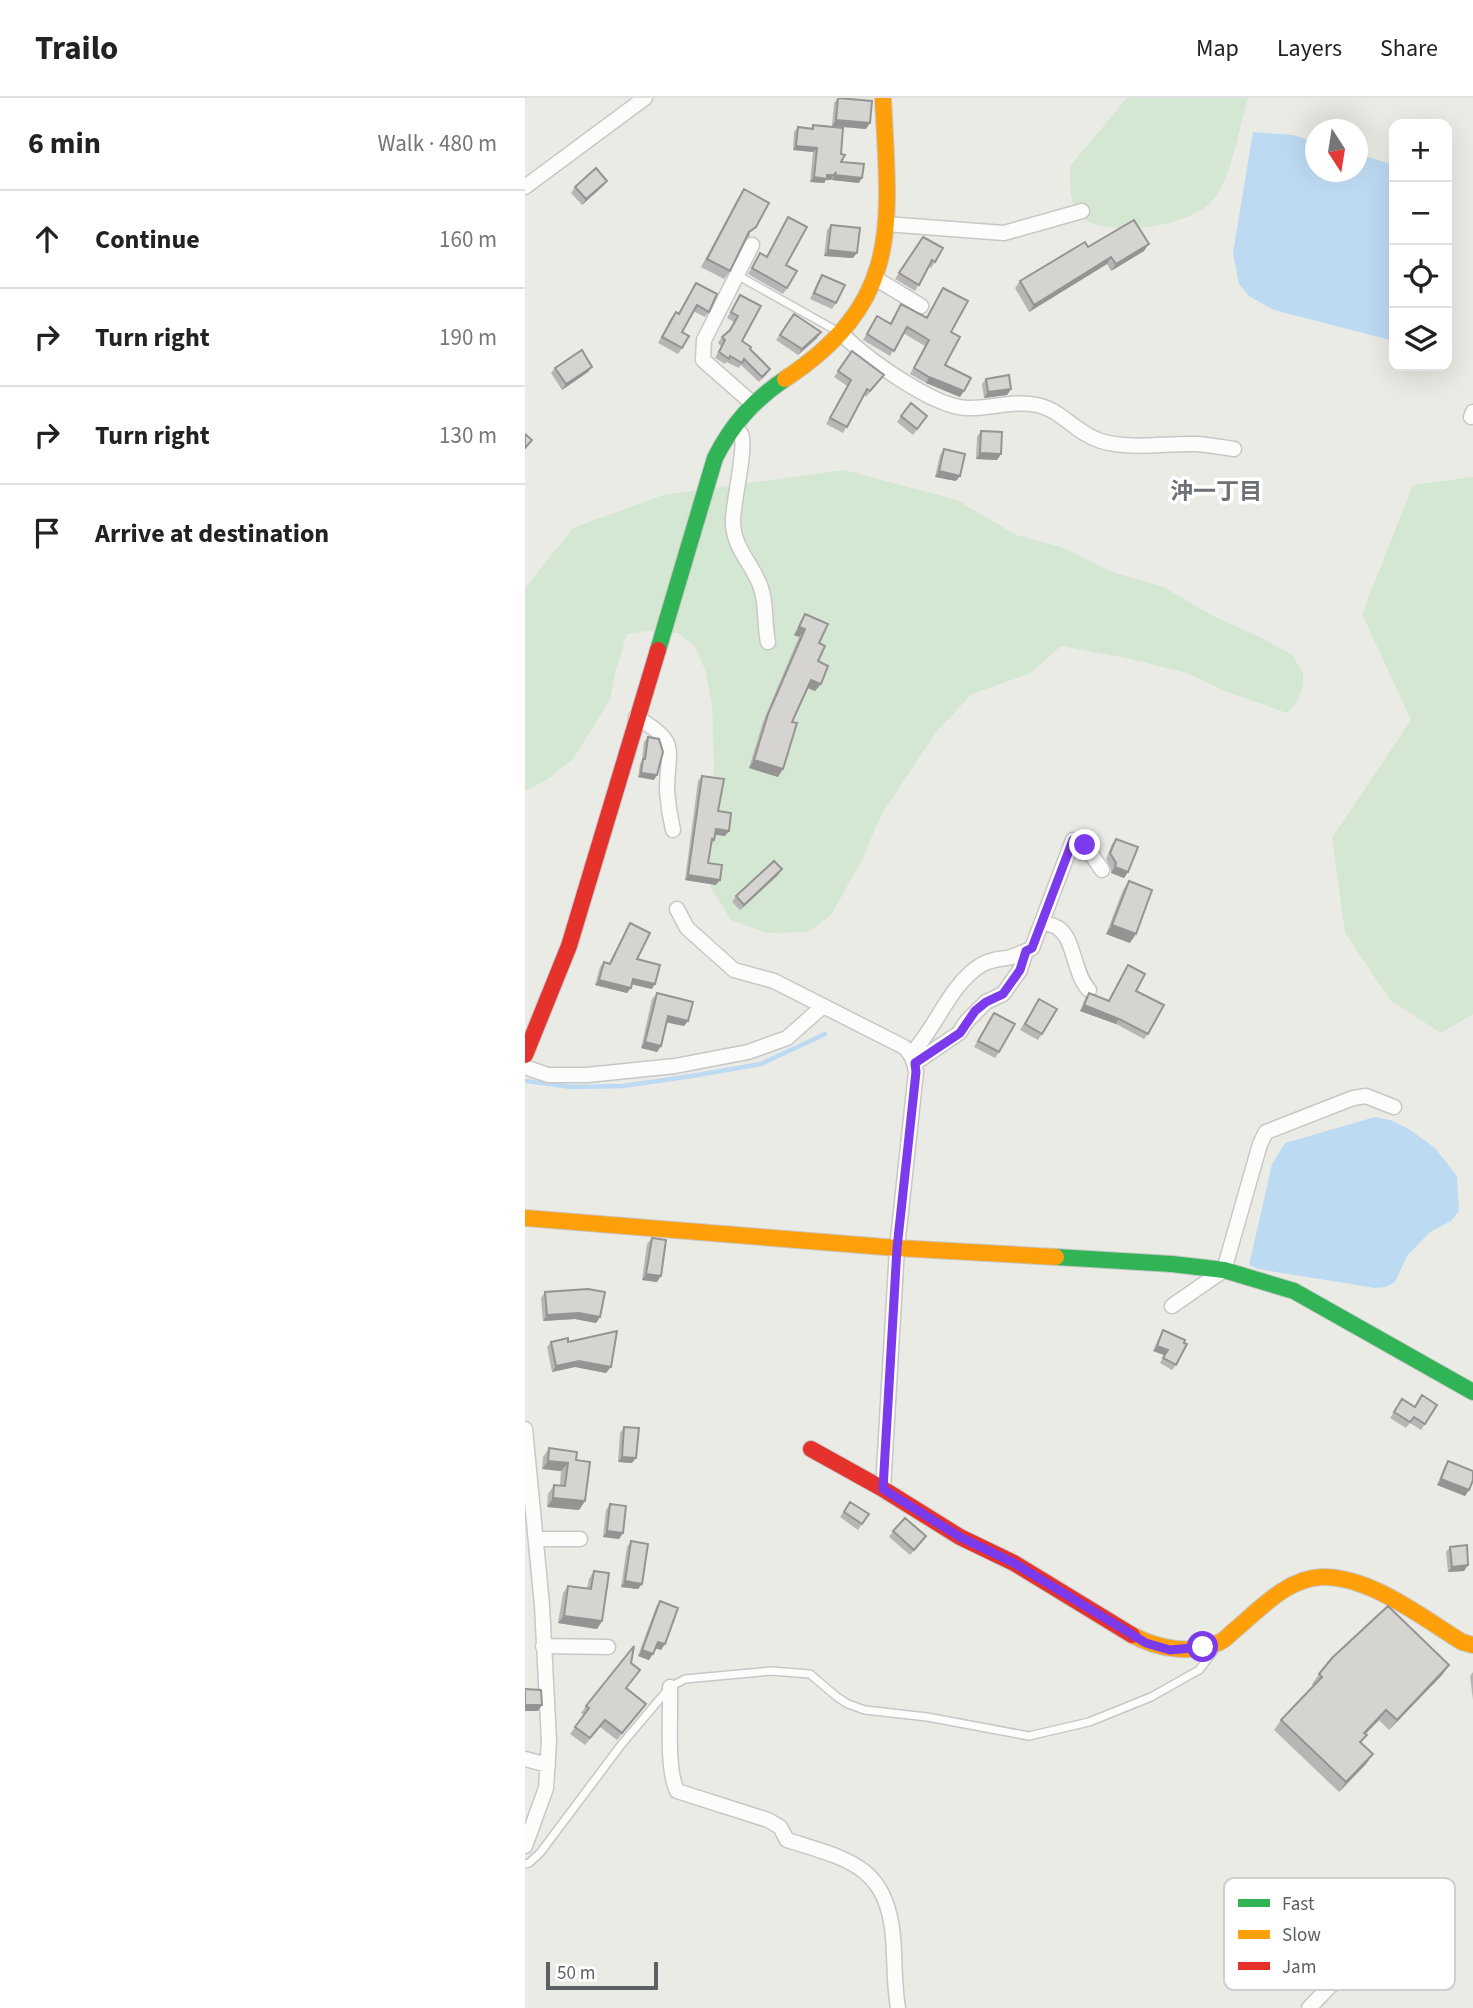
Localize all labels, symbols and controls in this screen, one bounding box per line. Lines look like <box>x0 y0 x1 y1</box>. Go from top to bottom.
text: Trailo <box>35 25 118 72</box>
text: Map <box>1196 31 1239 66</box>
text: Layers <box>1277 31 1342 66</box>
text: Share <box>1380 31 1438 66</box>
north arrow <box>1305 119 1368 182</box>
map controls <box>1389 119 1452 371</box>
button: + <box>1389 119 1452 182</box>
text: 6 min <box>28 122 101 165</box>
text: Walk · 480 m <box>378 127 497 160</box>
button: − <box>1389 182 1452 245</box>
icon: ahead <box>28 220 66 258</box>
text: Continue <box>95 221 200 258</box>
text: 160 m <box>439 223 497 256</box>
button: locate <box>1389 245 1452 308</box>
button: layers <box>1389 308 1452 371</box>
icon: right <box>28 318 66 356</box>
text: Turn right <box>95 319 210 356</box>
text: 190 m <box>439 321 497 354</box>
icon: right <box>28 416 66 454</box>
text: Turn right <box>95 417 210 454</box>
text: 130 m <box>439 419 497 452</box>
district label: 沖一丁目 <box>1170 475 1262 508</box>
icon: arrive <box>28 514 66 552</box>
text: Arrive at destination <box>95 515 329 552</box>
route end <box>1069 829 1100 860</box>
route start <box>1187 1631 1218 1662</box>
legend <box>1224 1878 1455 1990</box>
text: Fast <box>1282 1891 1315 1918</box>
text: Slow <box>1282 1922 1321 1949</box>
text: Jam <box>1282 1954 1316 1981</box>
scale bar <box>546 1959 658 1991</box>
text: 50 m <box>557 1960 595 1987</box>

